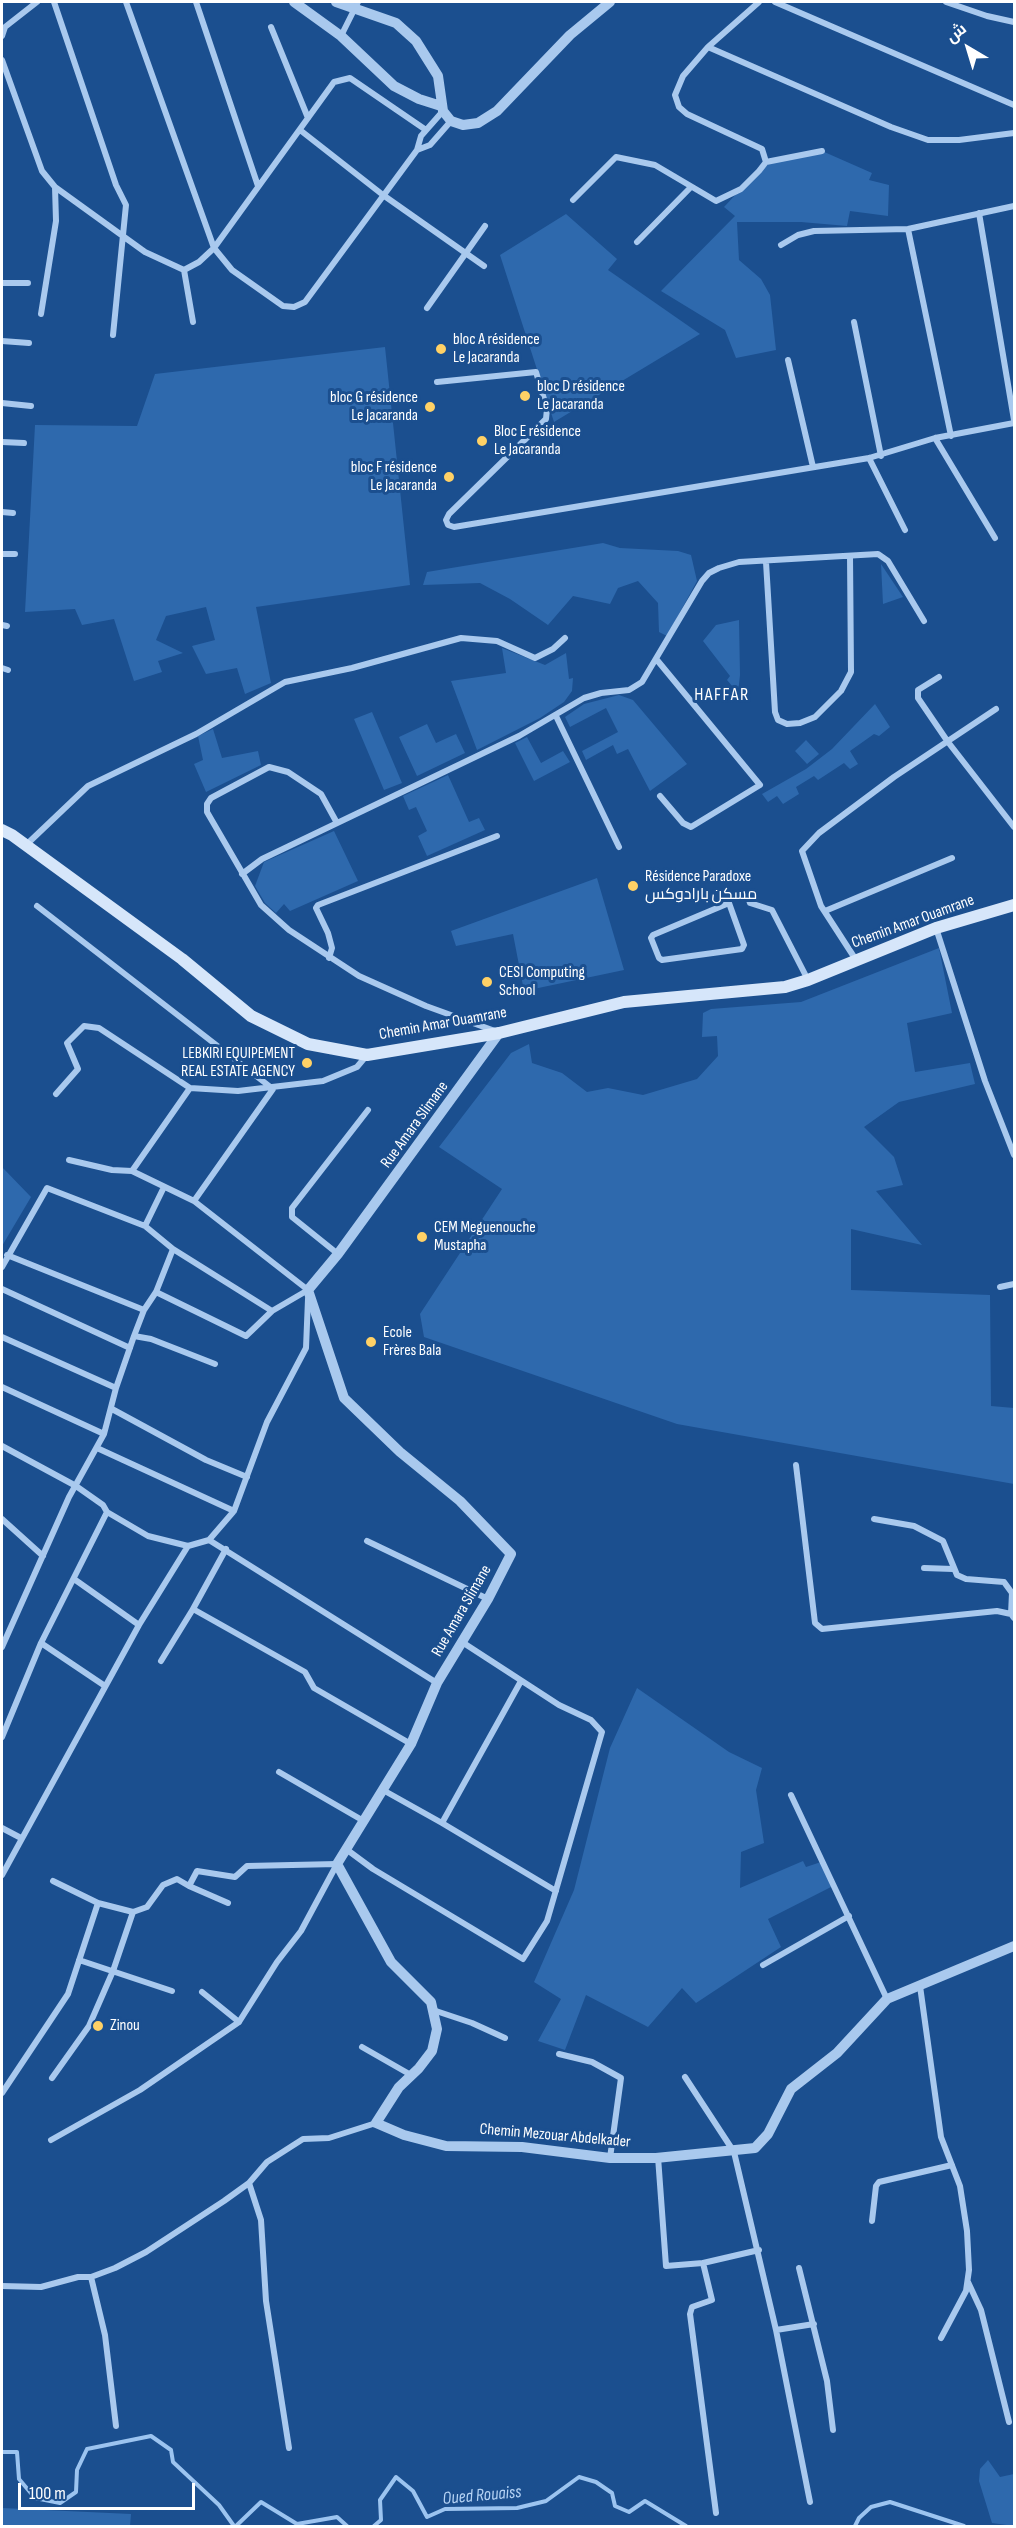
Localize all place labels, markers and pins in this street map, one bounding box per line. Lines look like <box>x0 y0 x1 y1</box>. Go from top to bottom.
place label: bloc A résidence Le Jacaranda <box>453 330 540 368</box>
marker: bloc A résidence Le Jacaranda <box>434 342 448 356</box>
place label: bloc D résidence Le Jacaranda <box>537 377 625 415</box>
place label: bloc G résidence Le Jacaranda <box>330 388 418 426</box>
marker: bloc D résidence Le Jacaranda <box>518 389 532 403</box>
marker: bloc G résidence Le Jacaranda <box>423 400 437 414</box>
place label: Bloc E résidence Le Jacaranda <box>494 422 581 460</box>
marker: Bloc E résidence Le Jacaranda <box>475 434 489 448</box>
place label: bloc F résidence Le Jacaranda <box>351 458 437 496</box>
marker: bloc F résidence Le Jacaranda <box>442 470 456 484</box>
place label: Résidence Paradoxe مسكن بارادوكس <box>645 867 757 905</box>
marker: Résidence Paradoxe مسكن بارادوكس <box>626 879 640 893</box>
place label: CESI Computing School <box>499 963 585 1001</box>
marker: CESI Computing School <box>480 975 494 989</box>
place label: LEBKIRI EQUIPEMENT REAL ESTATE AGENCY <box>181 1044 295 1082</box>
marker: LEBKIRI EQUIPEMENT REAL ESTATE AGENCY <box>300 1056 314 1070</box>
place label: CEM Meguenouche Mustapha <box>434 1218 536 1256</box>
marker: CEM Meguenouche Mustapha <box>415 1230 429 1244</box>
place label: Ecole Frères Bala <box>383 1323 441 1361</box>
marker: Ecole Frères Bala <box>364 1335 378 1349</box>
place label: Zinou <box>110 2016 140 2036</box>
marker: Zinou <box>91 2019 105 2033</box>

